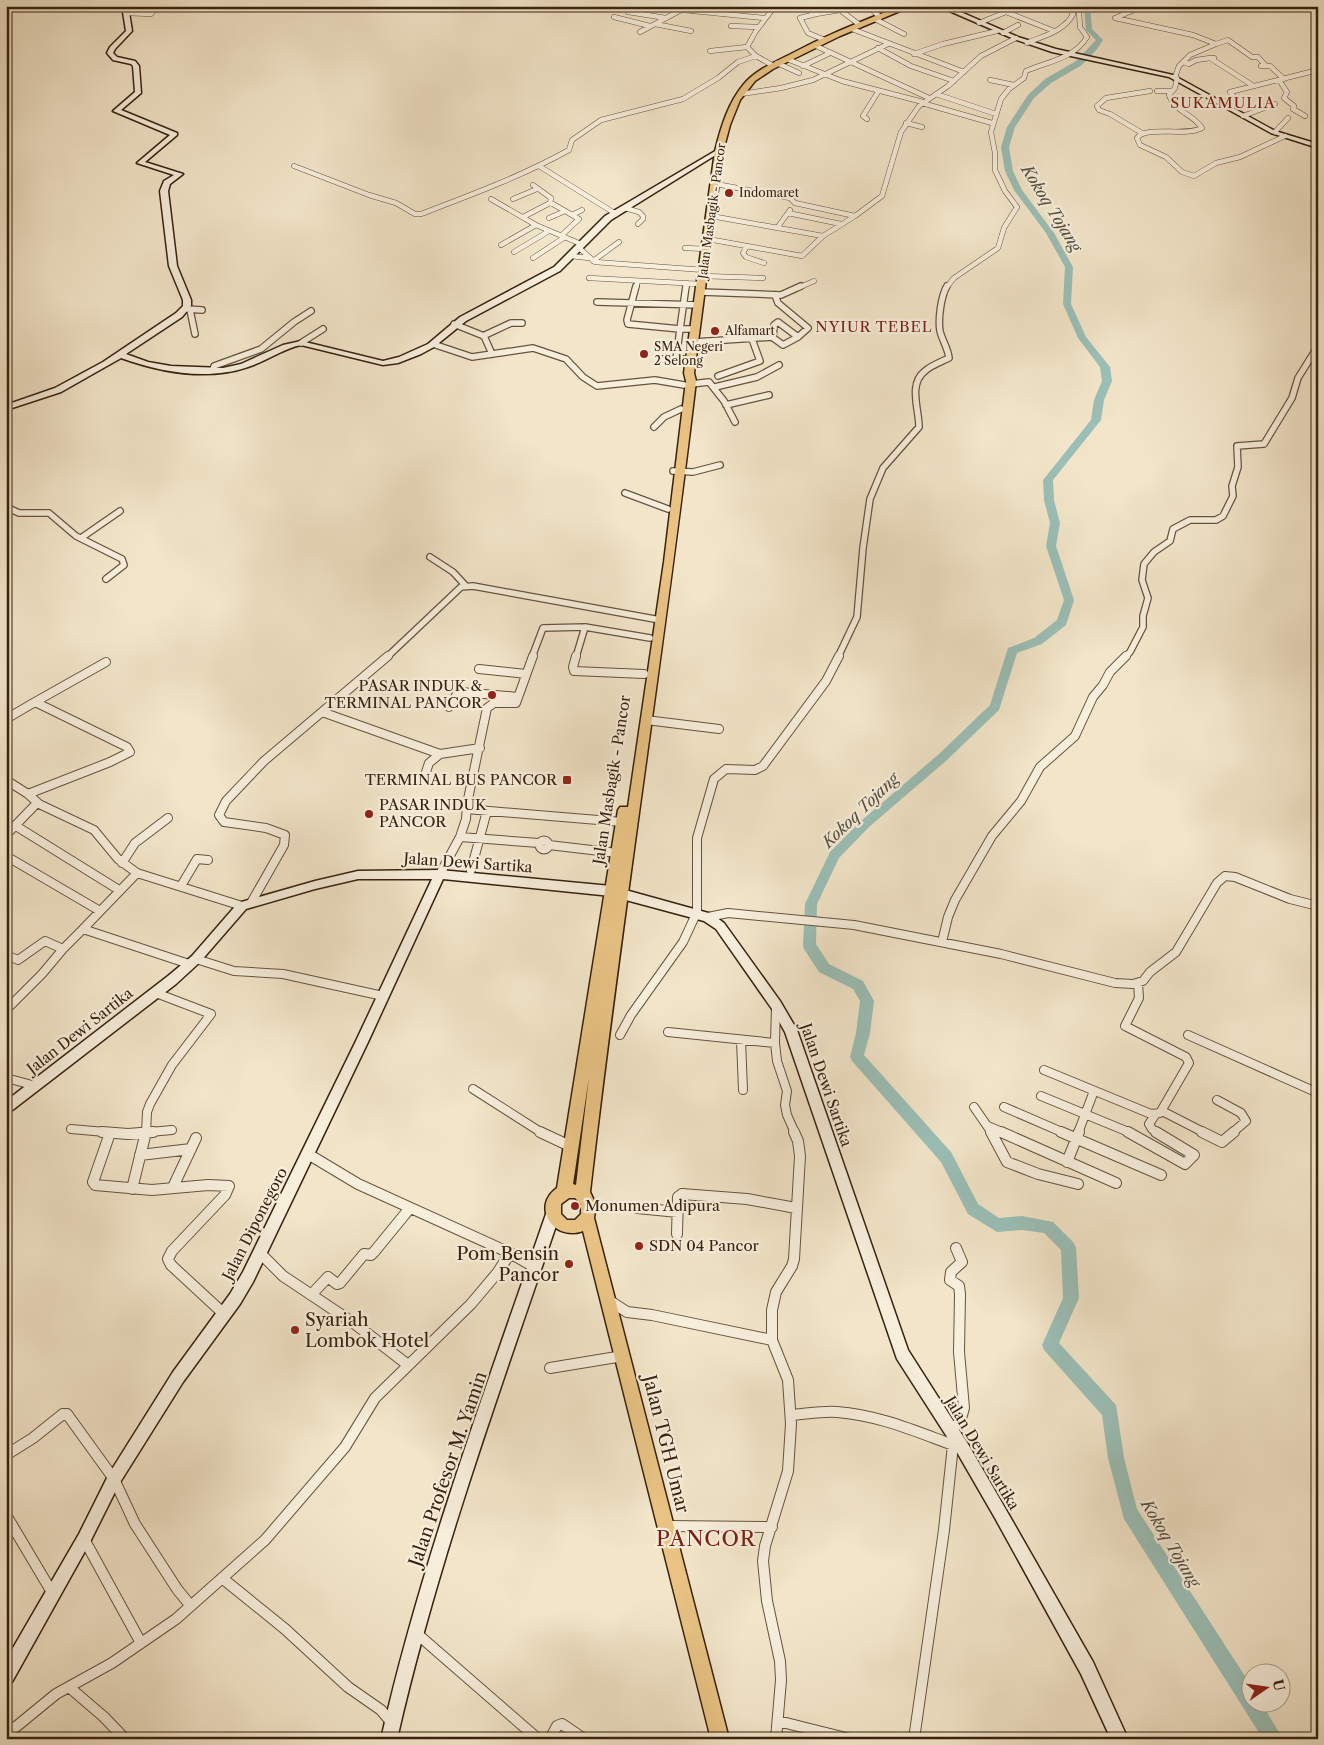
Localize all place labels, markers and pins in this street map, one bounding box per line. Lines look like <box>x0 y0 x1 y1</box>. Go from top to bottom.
place label: Indomaret <box>739 185 800 200</box>
marker: Indomaret <box>723 187 735 199</box>
place label: Alfamart <box>724 323 776 338</box>
marker: Alfamart <box>709 325 721 337</box>
place label: SMA Negeri 2 Selong <box>654 339 723 368</box>
marker: SMA Negeri 2 Selong <box>638 348 650 360</box>
place label: PASAR INDUK & TERMINAL PANCOR <box>324 676 483 712</box>
marker: PASAR INDUK & TERMINAL PANCOR <box>486 689 498 701</box>
place label: TERMINAL BUS PANCOR <box>365 770 558 789</box>
marker: TERMINAL BUS PANCOR <box>561 774 573 786</box>
place label: PASAR INDUK PANCOR <box>379 795 488 831</box>
marker: PASAR INDUK PANCOR <box>363 808 375 820</box>
place label: Monumen Adipura <box>585 1196 720 1215</box>
marker: Monumen Adipura <box>569 1200 581 1212</box>
place label: SDN 04 Pancor <box>649 1236 760 1255</box>
marker: SDN 04 Pancor <box>633 1240 645 1252</box>
place label: Pom Bensin Pancor <box>456 1243 559 1286</box>
marker: Pom Bensin Pancor <box>563 1258 575 1270</box>
place label: Syariah Lombok Hotel <box>305 1309 429 1352</box>
marker: Syariah Lombok Hotel <box>289 1324 301 1336</box>

